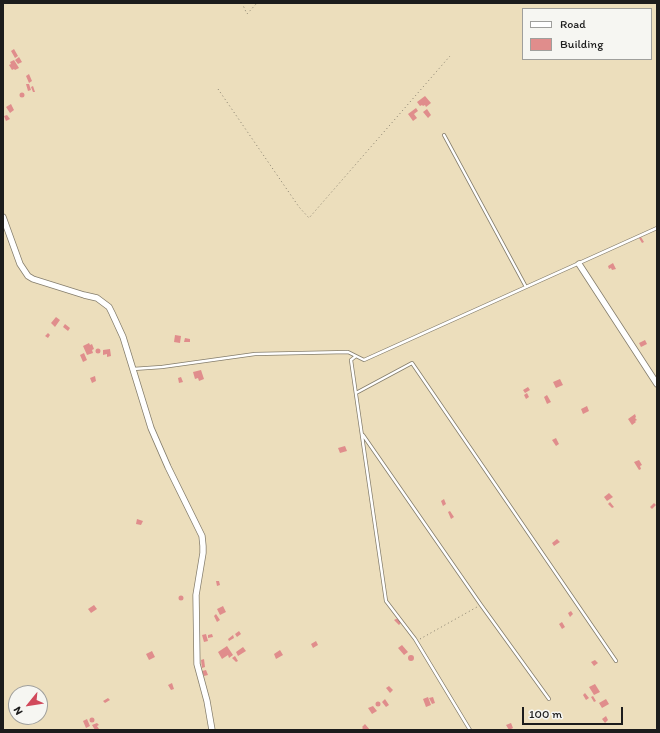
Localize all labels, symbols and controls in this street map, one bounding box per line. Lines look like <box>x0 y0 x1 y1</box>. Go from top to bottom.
legend <box>522 8 652 60</box>
text: Road <box>560 17 586 31</box>
text: Building <box>560 37 603 51</box>
north arrow <box>8 685 48 725</box>
scale bar <box>524 699 625 725</box>
text: N <box>11 704 26 717</box>
text: 100 m <box>529 707 562 721</box>

